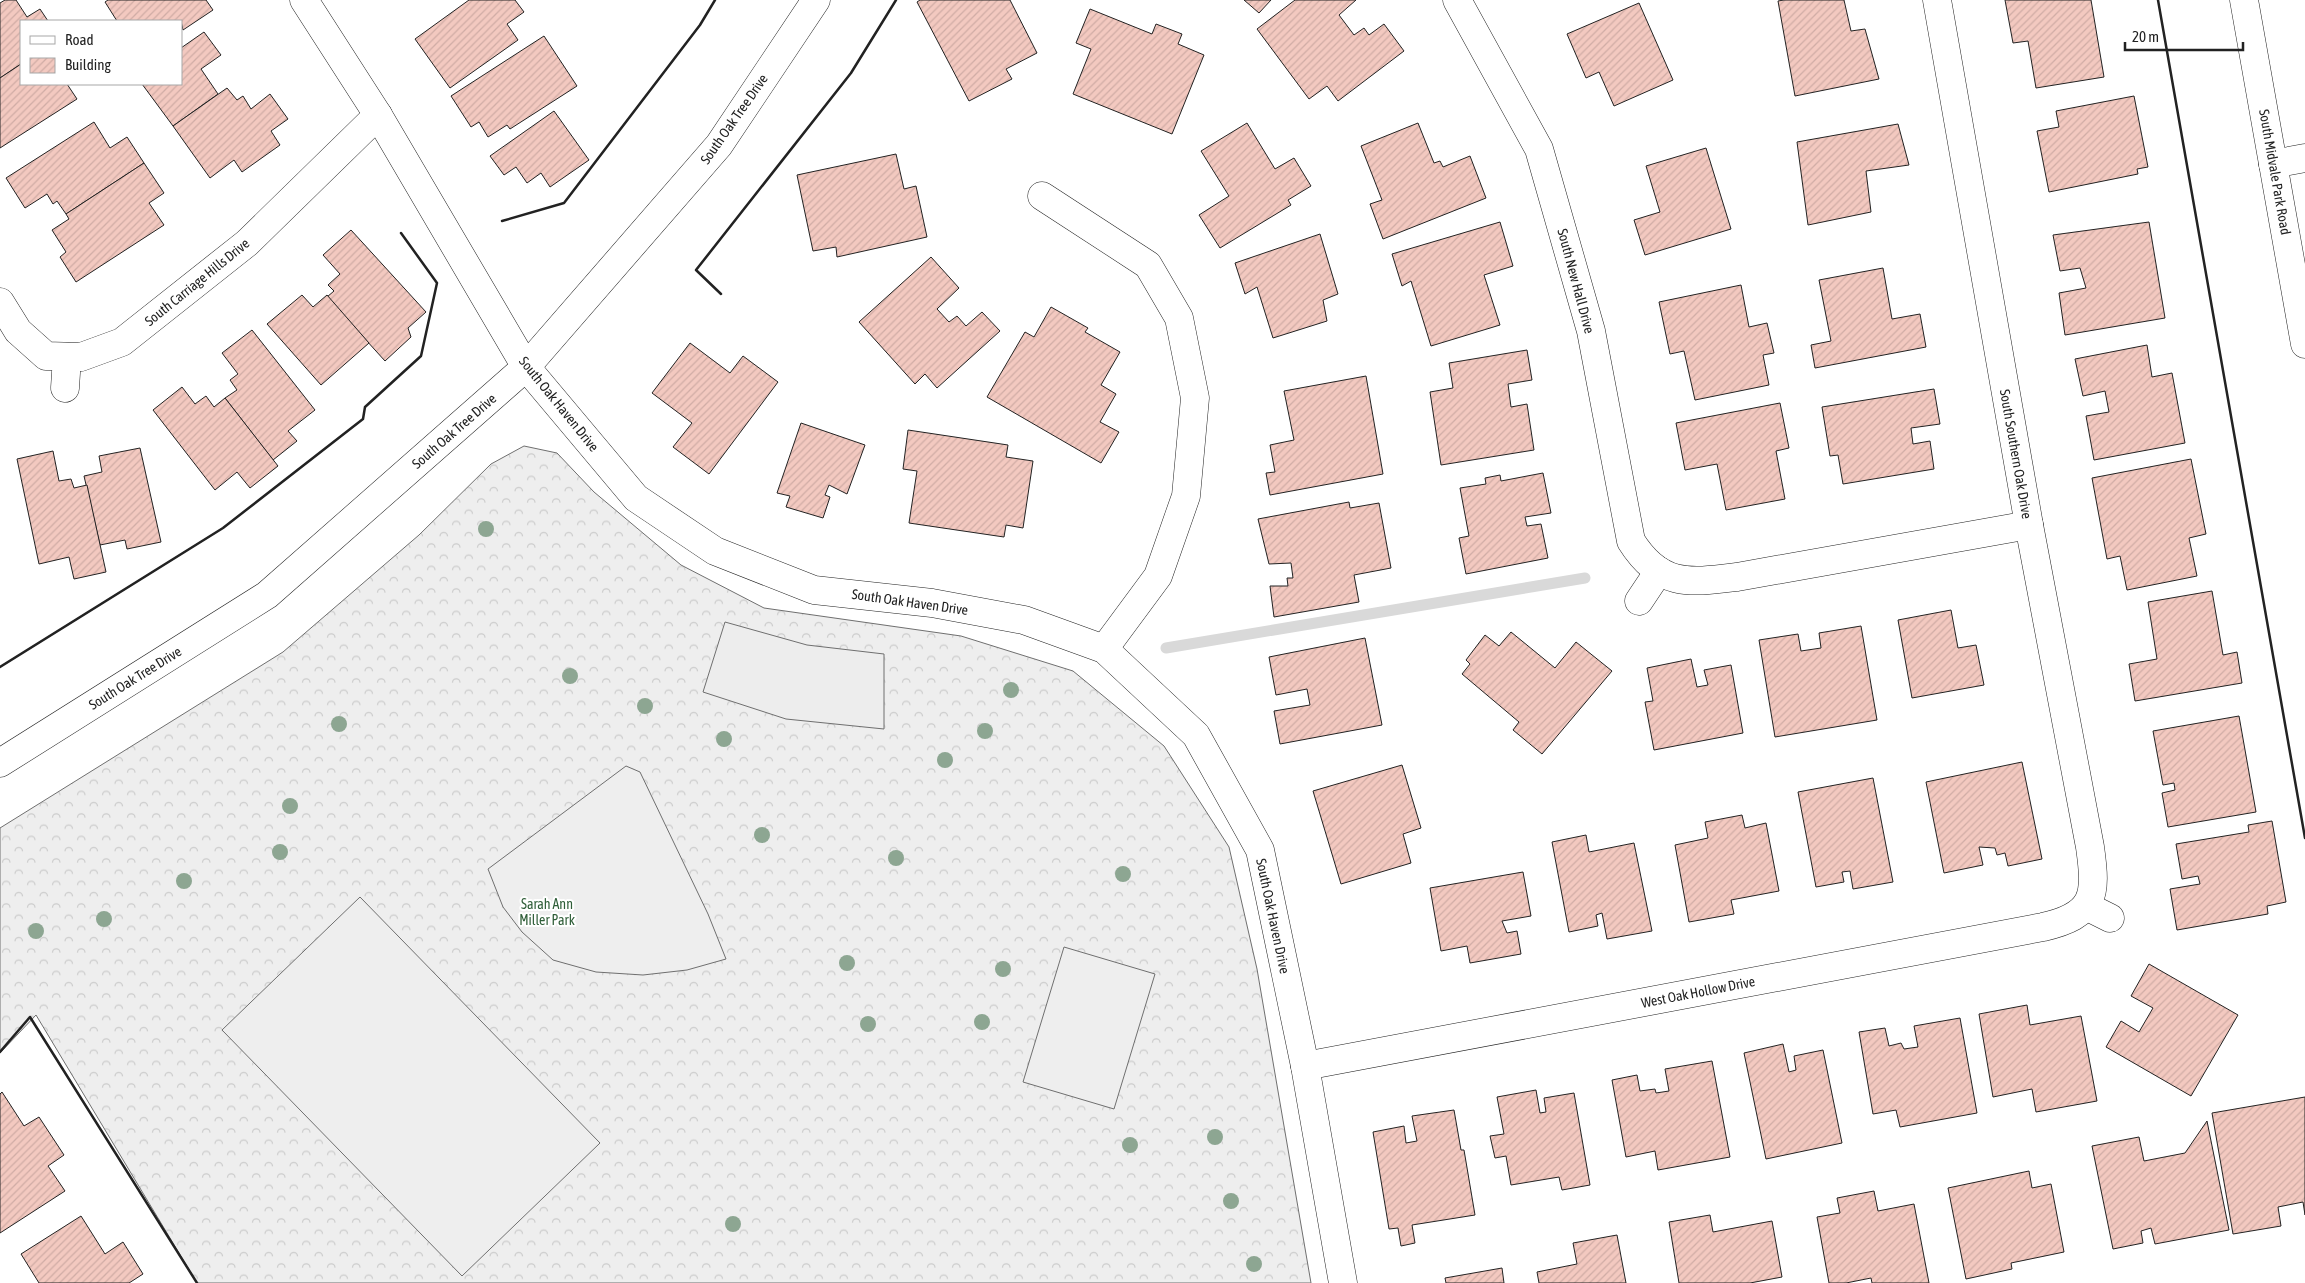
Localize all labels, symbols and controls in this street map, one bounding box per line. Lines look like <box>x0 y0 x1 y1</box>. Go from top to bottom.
legend <box>20 20 182 85</box>
scale bar <box>2125 20 2242 52</box>
text: 20 m <box>2132 28 2159 45</box>
text: Road <box>65 31 94 48</box>
text: Building <box>65 56 111 73</box>
street label: South Oak Tree Drive <box>697 71 771 167</box>
street label: South Midvale Park Road <box>2256 108 2294 236</box>
street label: South New Hall Drive <box>1554 227 1598 335</box>
street label: South Carriage Hills Drive <box>142 235 252 329</box>
street label: South Oak Haven Drive <box>516 353 602 455</box>
street label: South Southern Oak Drive <box>1997 388 2035 520</box>
street label: South Oak Tree Drive <box>409 390 499 472</box>
street label: South Oak Haven Drive <box>851 586 969 618</box>
street label: South Oak Tree Drive <box>86 643 184 713</box>
street label: South Oak Haven Drive <box>1253 857 1293 975</box>
park label: Sarah Ann Miller Park <box>519 896 575 928</box>
street label: West Oak Hollow Drive <box>1640 973 1756 1011</box>

